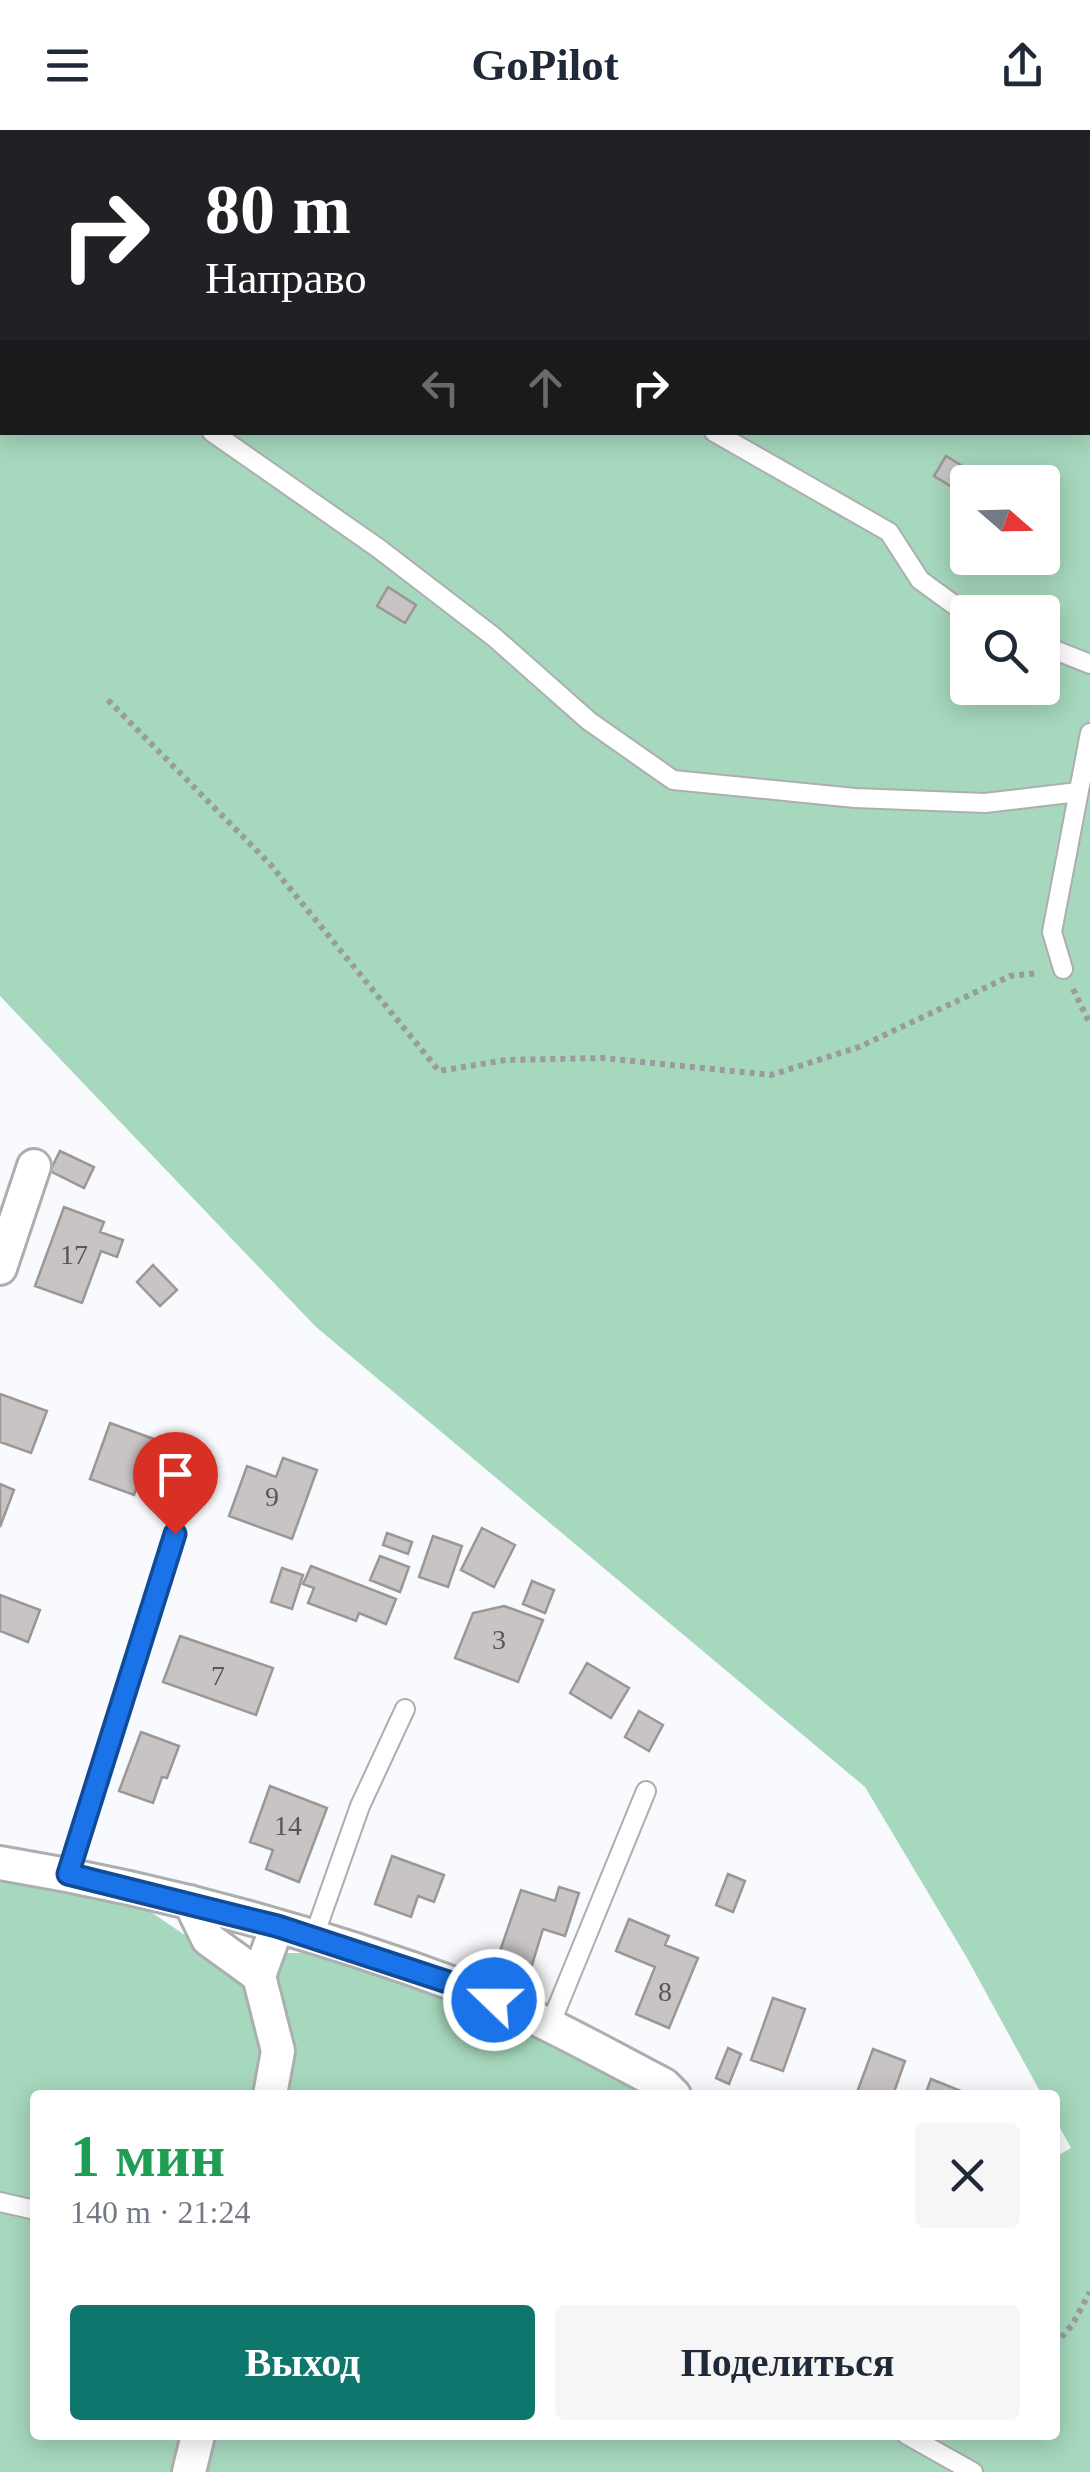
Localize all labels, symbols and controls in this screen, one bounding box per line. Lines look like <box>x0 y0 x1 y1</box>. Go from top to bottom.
icon: menu <box>40 38 95 93</box>
icon: share <box>995 38 1050 93</box>
text: GoPilot <box>471 40 619 90</box>
icon: right <box>40 170 170 300</box>
text: 80 m <box>205 171 351 248</box>
text: Направо <box>205 253 367 303</box>
icon: left <box>413 360 468 415</box>
icon: ahead <box>518 360 573 415</box>
icon: right <box>623 360 678 415</box>
north arrow <box>950 465 1060 575</box>
map controls <box>950 465 1060 705</box>
button: search <box>950 595 1060 705</box>
house number: 17 <box>60 1239 88 1270</box>
pin <box>133 1432 218 1535</box>
icon: arrive <box>148 1447 203 1502</box>
house number: 9 <box>265 1481 279 1512</box>
house number: 3 <box>492 1624 506 1655</box>
house number: 7 <box>211 1660 225 1691</box>
house number: 14 <box>274 1810 302 1841</box>
position arrow <box>442 1948 546 2052</box>
house number: 8 <box>658 1976 672 2007</box>
text: 1 мин <box>70 2123 225 2189</box>
button: close <box>915 2123 1020 2228</box>
text: 140 m · 21:24 <box>70 2194 250 2230</box>
button: Выход <box>70 2305 535 2420</box>
button: Поделиться <box>555 2305 1020 2420</box>

